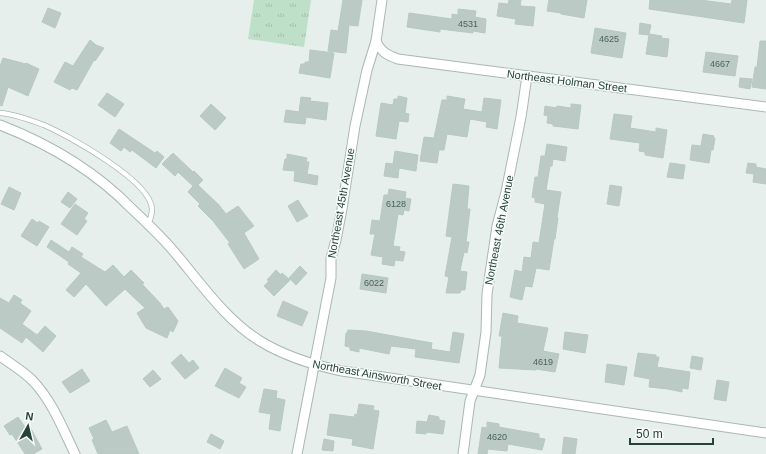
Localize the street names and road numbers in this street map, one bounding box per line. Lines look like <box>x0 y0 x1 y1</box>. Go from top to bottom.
street label: Northeast Holman Street <box>506 68 628 94</box>
street label: Northeast 45th Avenue <box>325 147 357 259</box>
street label: Northeast 46th Avenue <box>482 174 516 286</box>
street label: Northeast Ainsworth Street <box>312 358 442 392</box>

